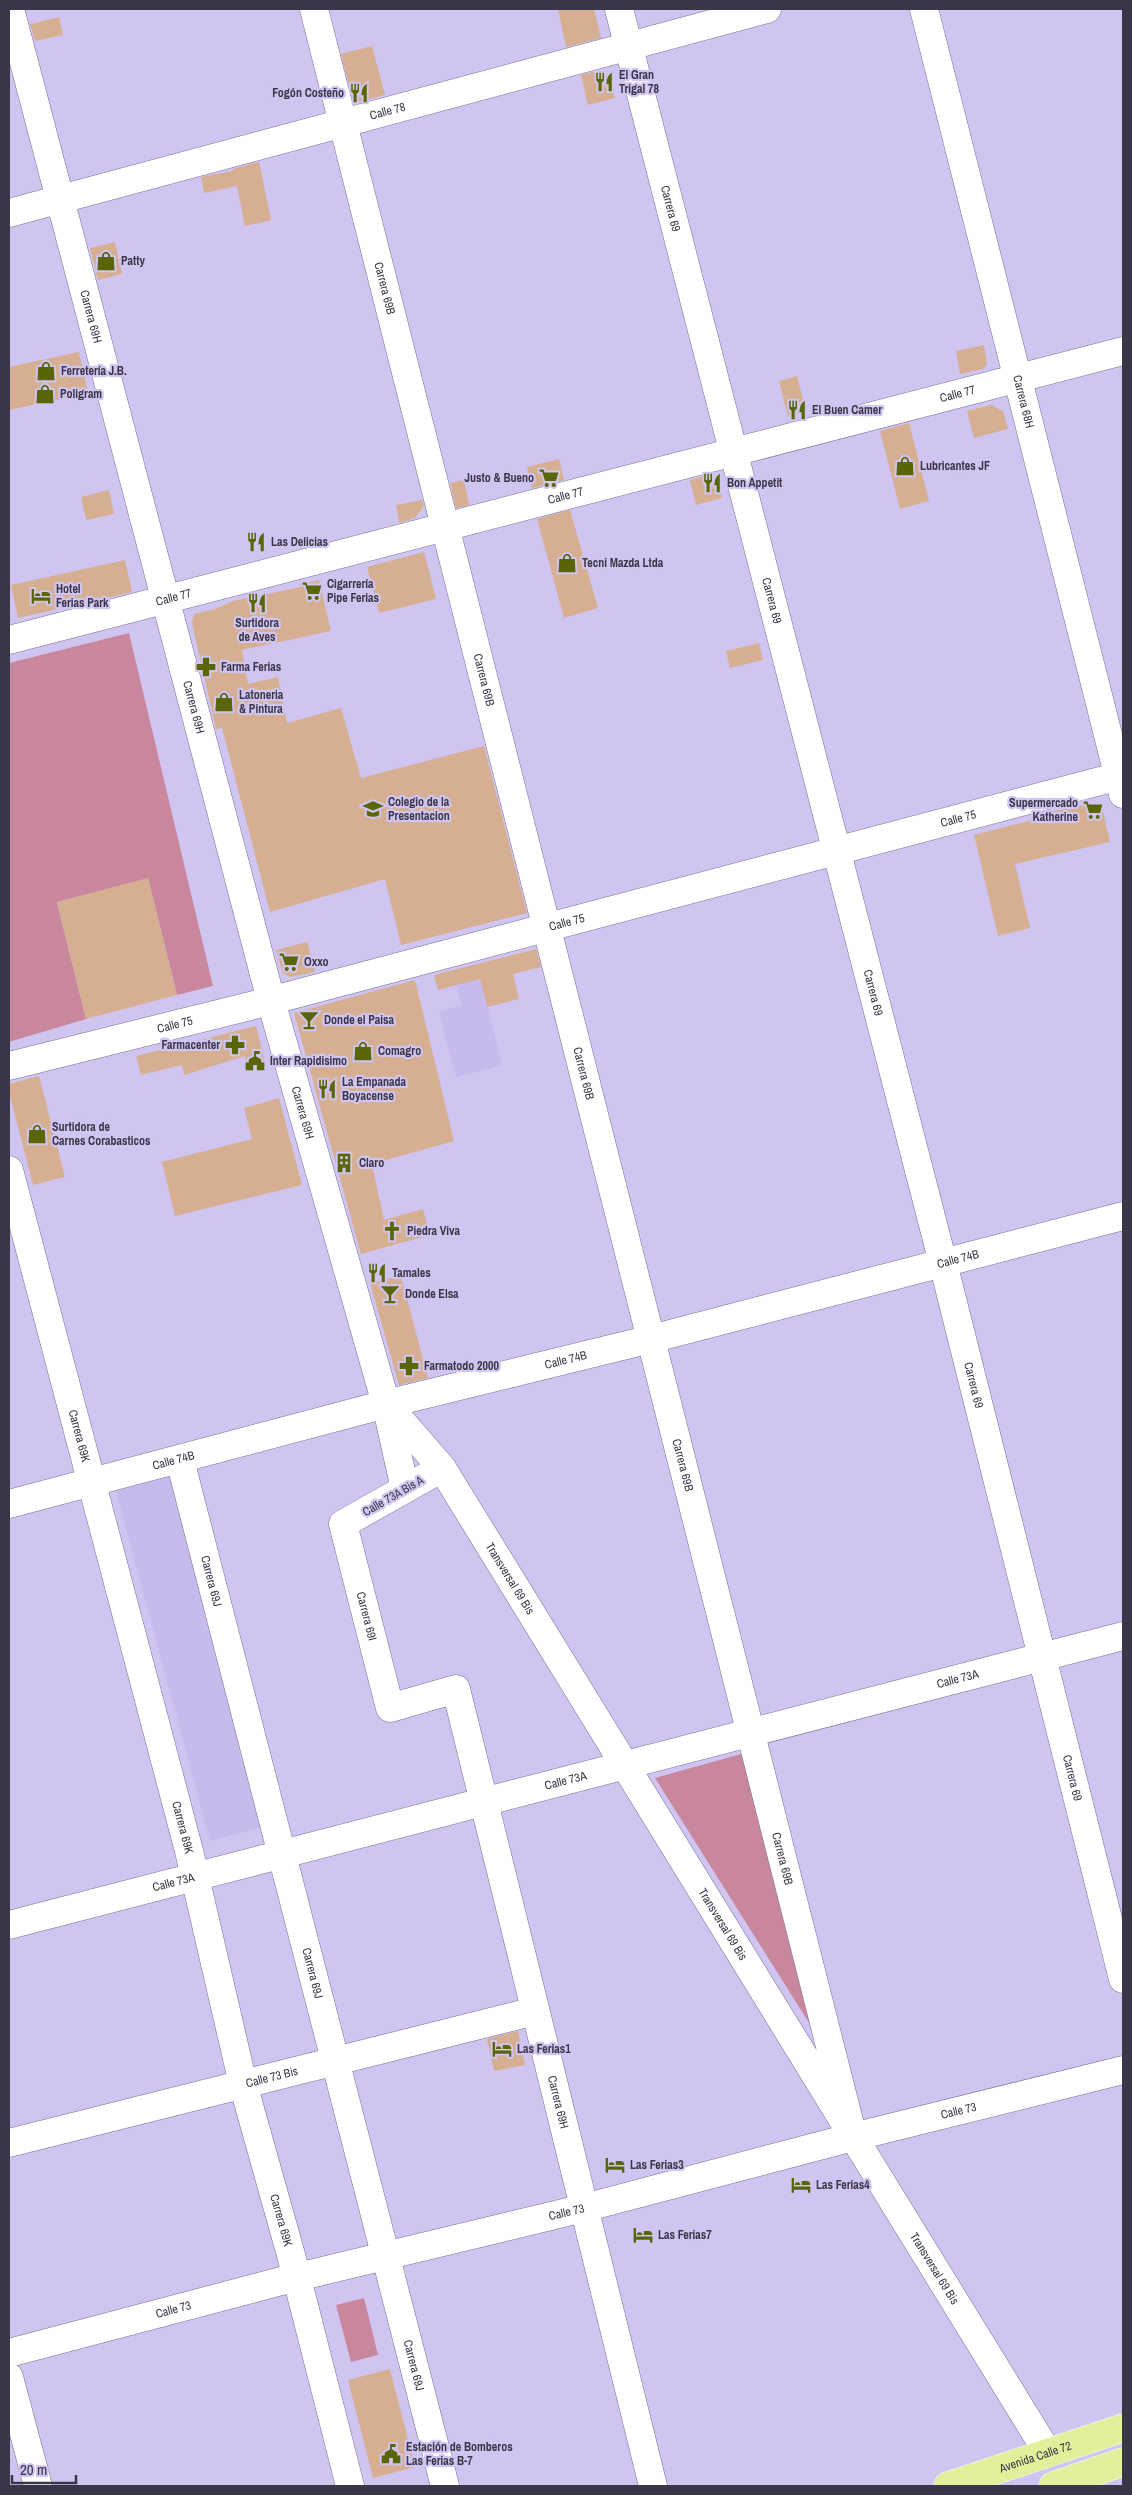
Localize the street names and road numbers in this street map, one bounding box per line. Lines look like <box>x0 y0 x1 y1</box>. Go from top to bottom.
street label: Calle 78 <box>368 99 407 124</box>
street label: Carrera 69 <box>657 184 684 233</box>
street label: Carrera 69B <box>370 260 399 317</box>
street label: Carrera 69H <box>76 288 106 345</box>
street label: Carrera 68H <box>1009 373 1038 430</box>
street label: Calle 77 <box>938 381 978 406</box>
street label: Calle 77 <box>546 483 586 508</box>
street label: Carrera 69 <box>758 576 785 625</box>
street label: Calle 77 <box>154 585 194 610</box>
street label: Carrera 69B <box>470 652 498 708</box>
street label: Carrera 69H <box>179 679 208 735</box>
street label: Calle 75 <box>939 806 978 831</box>
street label: Calle 75 <box>547 910 587 935</box>
street label: Carrera 69 <box>860 968 887 1018</box>
street label: Calle 75 <box>155 1012 195 1037</box>
street label: Carrera 69B <box>569 1045 598 1102</box>
street label: Carrera 69H <box>288 1085 318 1141</box>
street label: Calle 74B <box>935 1246 981 1272</box>
street label: Calle 74B <box>543 1347 589 1373</box>
street label: Carrera 69 <box>960 1360 987 1410</box>
street label: Carrera 69K <box>65 1408 94 1464</box>
street label: Carrera 69B <box>668 1437 697 1493</box>
street label: Calle 74B <box>151 1447 196 1474</box>
street label: Calle 73A Bis A <box>360 1472 427 1520</box>
street label: Transversal 69 Bis <box>482 1539 538 1618</box>
street label: Carrera 69J <box>197 1554 226 1608</box>
street label: Carrera 69I <box>353 1590 380 1642</box>
street label: Calle 73A <box>935 1666 981 1692</box>
street label: Carrera 69 <box>1059 1753 1086 1803</box>
street label: Calle 73A <box>543 1767 589 1794</box>
street label: Carrera 69K <box>168 1799 197 1856</box>
street label: Carrera 69B <box>768 1831 797 1887</box>
street label: Calle 73A <box>151 1869 197 1895</box>
street label: Transversal 69 Bis <box>694 1885 751 1963</box>
street label: Carrera 69J <box>298 1946 327 2000</box>
street label: Calle 73 Bis <box>244 2063 300 2091</box>
street label: Carrera 69H <box>544 2074 572 2130</box>
street label: Calle 73 <box>939 2099 978 2123</box>
street label: Carrera 69K <box>266 2192 296 2249</box>
street label: Calle 73 <box>547 2200 586 2224</box>
street label: Transversal 69 Bis <box>906 2229 963 2308</box>
street label: Calle 73 <box>154 2297 193 2322</box>
street label: Carrera 69J <box>400 2338 428 2393</box>
street label: Avenida Calle 72 <box>996 2438 1073 2477</box>

